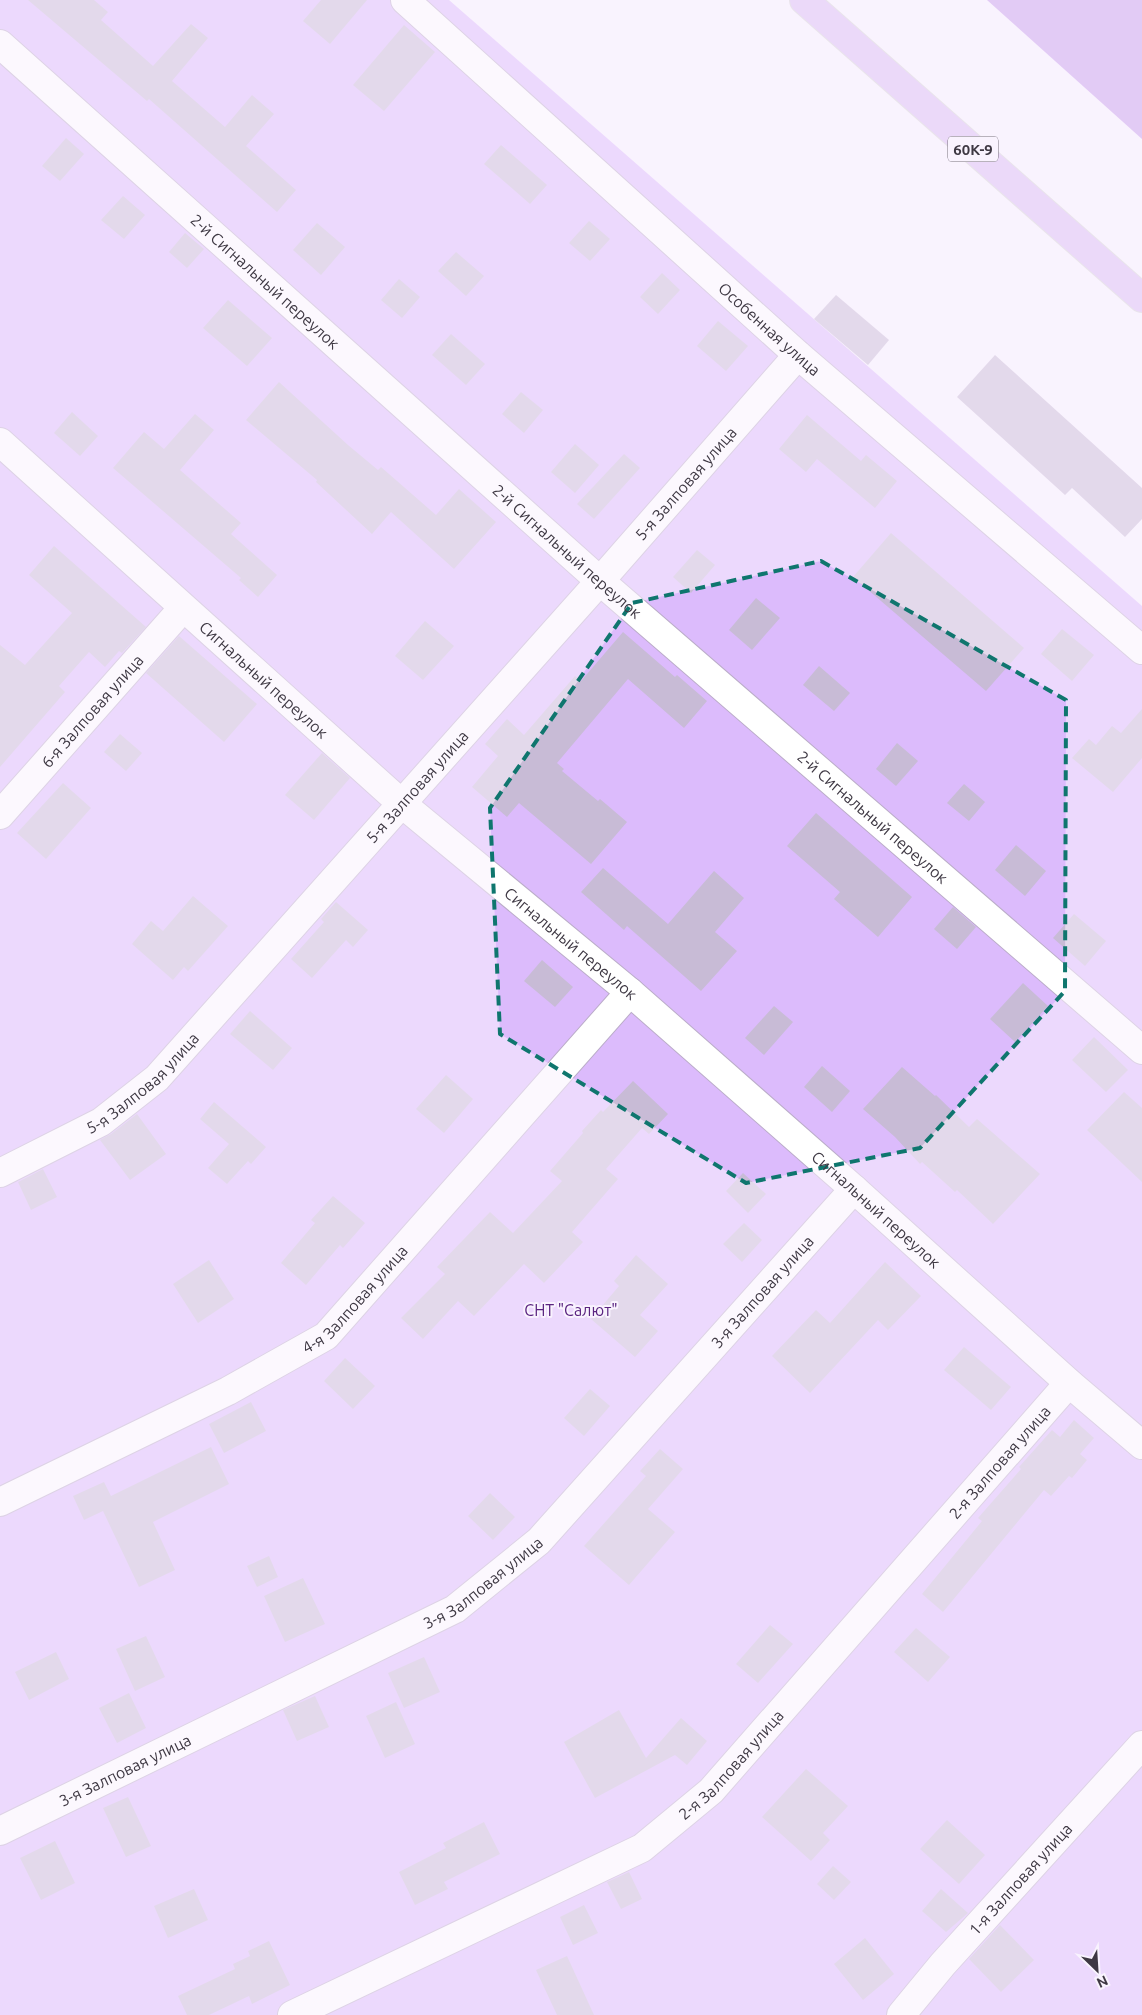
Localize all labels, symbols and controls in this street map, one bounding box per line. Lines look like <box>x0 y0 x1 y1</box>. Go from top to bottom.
road number: 60К-9 <box>948 136 998 162</box>
street label: 2-й Сигнальный переулок <box>187 210 343 352</box>
street label: Особенная улица <box>715 279 824 379</box>
street label: 5-я Залповая улица <box>631 423 740 544</box>
street label: 2-й Сигнальный переулок <box>489 480 645 622</box>
street label: Сигнальный переулок <box>196 617 332 742</box>
street label: 6-я Залповая улица <box>38 651 147 771</box>
street label: 5-я Залповая улица <box>362 727 472 846</box>
street label: 2-й Сигнальный переулок <box>794 747 952 887</box>
street label: Сигнальный переулок <box>501 884 641 1003</box>
street label: 5-я Залповая улица <box>83 1029 202 1137</box>
street label: Сигнальный переулок <box>808 1147 944 1272</box>
street label: 3-я Залповая улица <box>707 1232 817 1351</box>
street label: 4-я Залповая улица <box>299 1241 411 1357</box>
park label: СНТ "Салют" <box>524 1301 618 1319</box>
street label: 2-я Залповая улица <box>945 1402 1054 1522</box>
street label: 3-я Залповая улица <box>420 1533 546 1632</box>
street label: 2-я Залповая улица <box>675 1706 787 1823</box>
street label: 3-я Залповая улица <box>56 1730 194 1810</box>
street label: 1-я Залповая улица <box>965 1819 1075 1938</box>
north arrow <box>1072 1945 1122 1995</box>
text: N <box>1094 1972 1111 1991</box>

